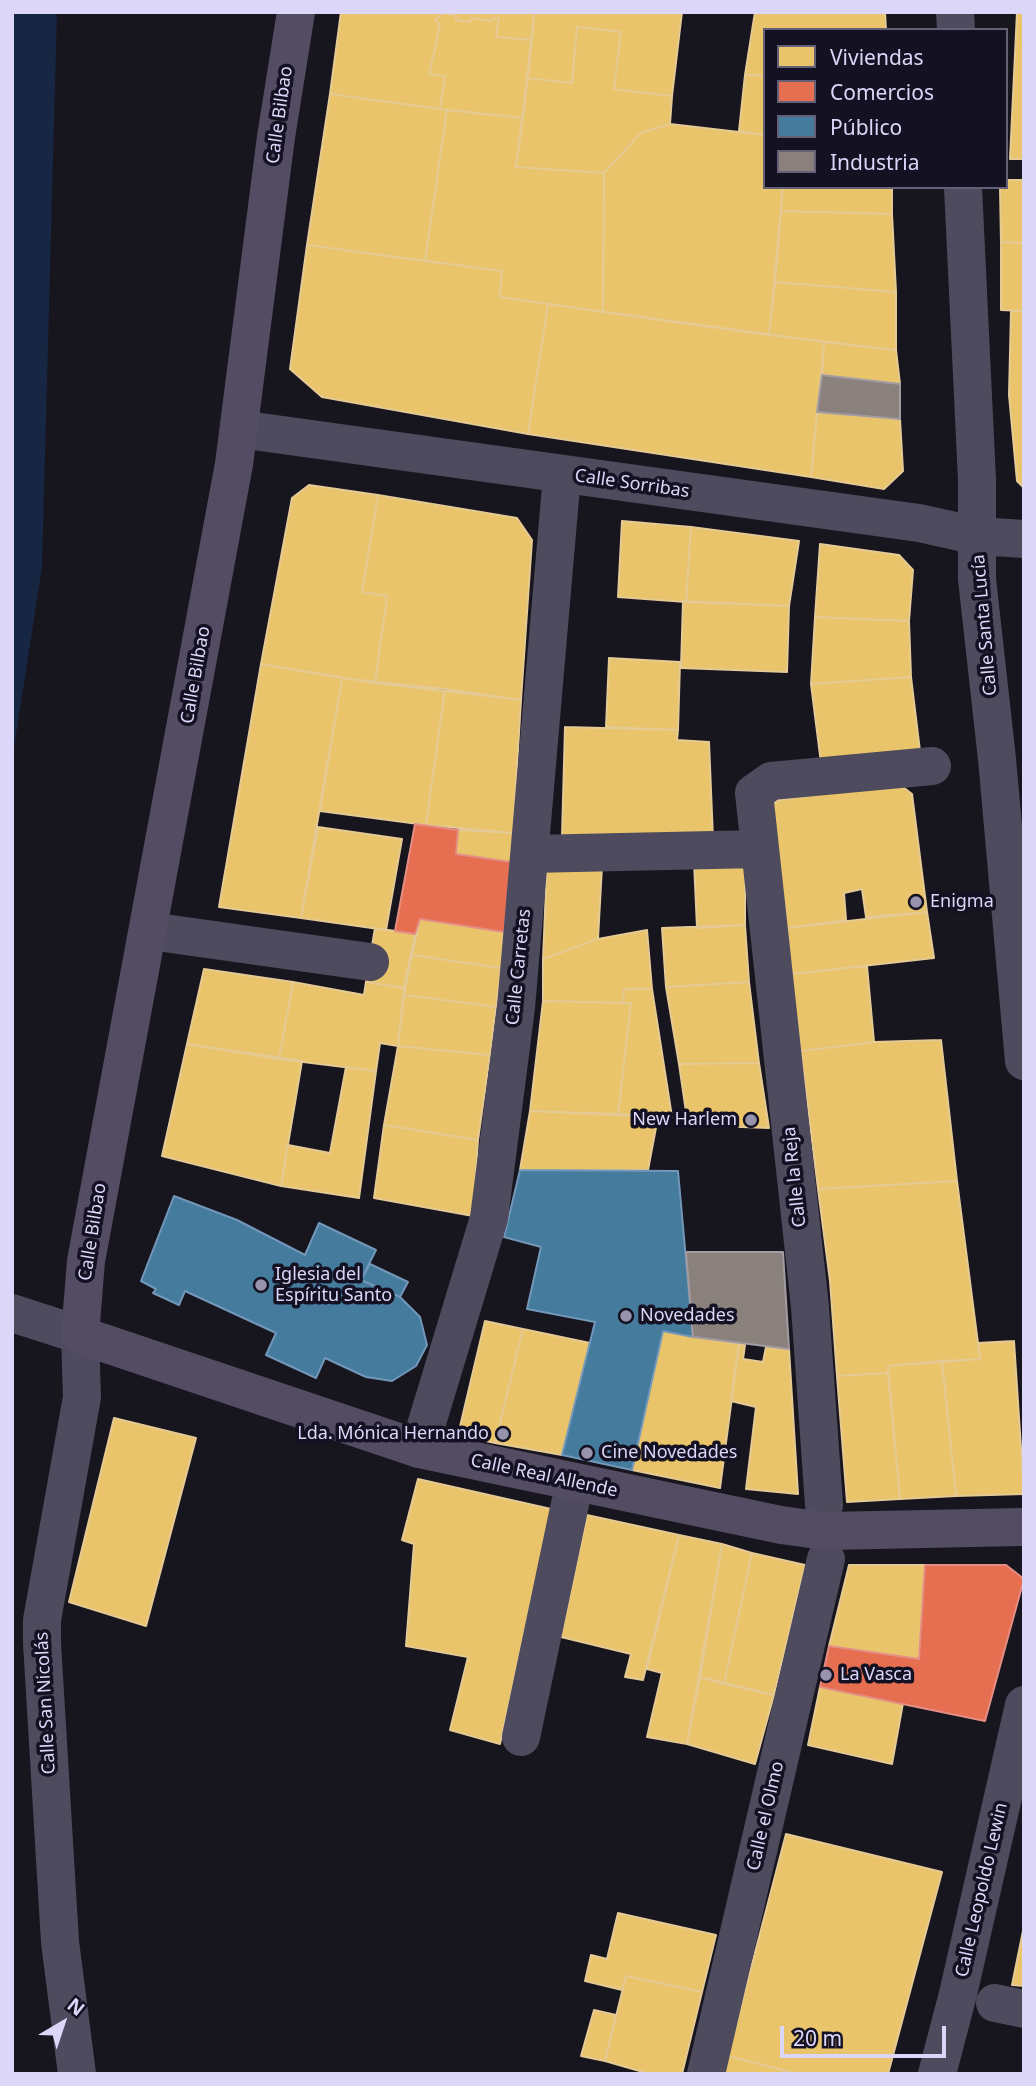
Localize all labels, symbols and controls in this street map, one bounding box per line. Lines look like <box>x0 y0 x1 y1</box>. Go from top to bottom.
legend <box>763 28 1008 189</box>
text: Viviendas <box>830 43 924 71</box>
street label: Calle Bilbao <box>262 65 298 165</box>
text: Comercios <box>830 78 934 106</box>
text: Público <box>830 113 902 141</box>
text: Industria <box>830 148 920 176</box>
street label: Calle Sorribas <box>573 465 691 503</box>
street label: Calle Santa Lucía <box>968 553 1002 697</box>
street label: Calle Bilbao <box>177 625 215 725</box>
place label: Enigma <box>930 891 994 913</box>
marker: Enigma <box>908 894 924 910</box>
street label: Calle Carretas <box>502 908 536 1026</box>
place label: New Harlem <box>632 1109 737 1131</box>
marker: New Harlem <box>743 1112 759 1128</box>
street label: Calle la Reja <box>779 1126 811 1228</box>
street label: Calle Bilbao <box>75 1182 111 1282</box>
place label: Iglesia del Espíritu Santo <box>275 1264 392 1306</box>
marker: Iglesia del Espíritu Santo <box>253 1277 269 1293</box>
place label: Novedades <box>640 1305 735 1327</box>
marker: Novedades <box>618 1308 634 1324</box>
place label: Lda. Mónica Hernando <box>297 1423 489 1445</box>
marker: Lda. Mónica Hernando <box>495 1426 511 1442</box>
place label: Cine Novedades <box>601 1442 737 1464</box>
marker: Cine Novedades <box>579 1445 595 1461</box>
street label: Calle Real Allende <box>469 1450 619 1502</box>
street label: Calle San Nicolás <box>31 1631 61 1775</box>
place label: La Vasca <box>840 1664 912 1686</box>
marker: La Vasca <box>818 1667 834 1683</box>
street label: Calle el Olmo <box>743 1759 789 1873</box>
street label: Calle Leopoldo Lewin <box>951 1801 1013 1979</box>
north arrow <box>28 1988 98 2058</box>
text: N <box>62 1992 90 2022</box>
scale bar <box>784 2012 950 2056</box>
text: 20 m <box>793 2024 842 2052</box>

